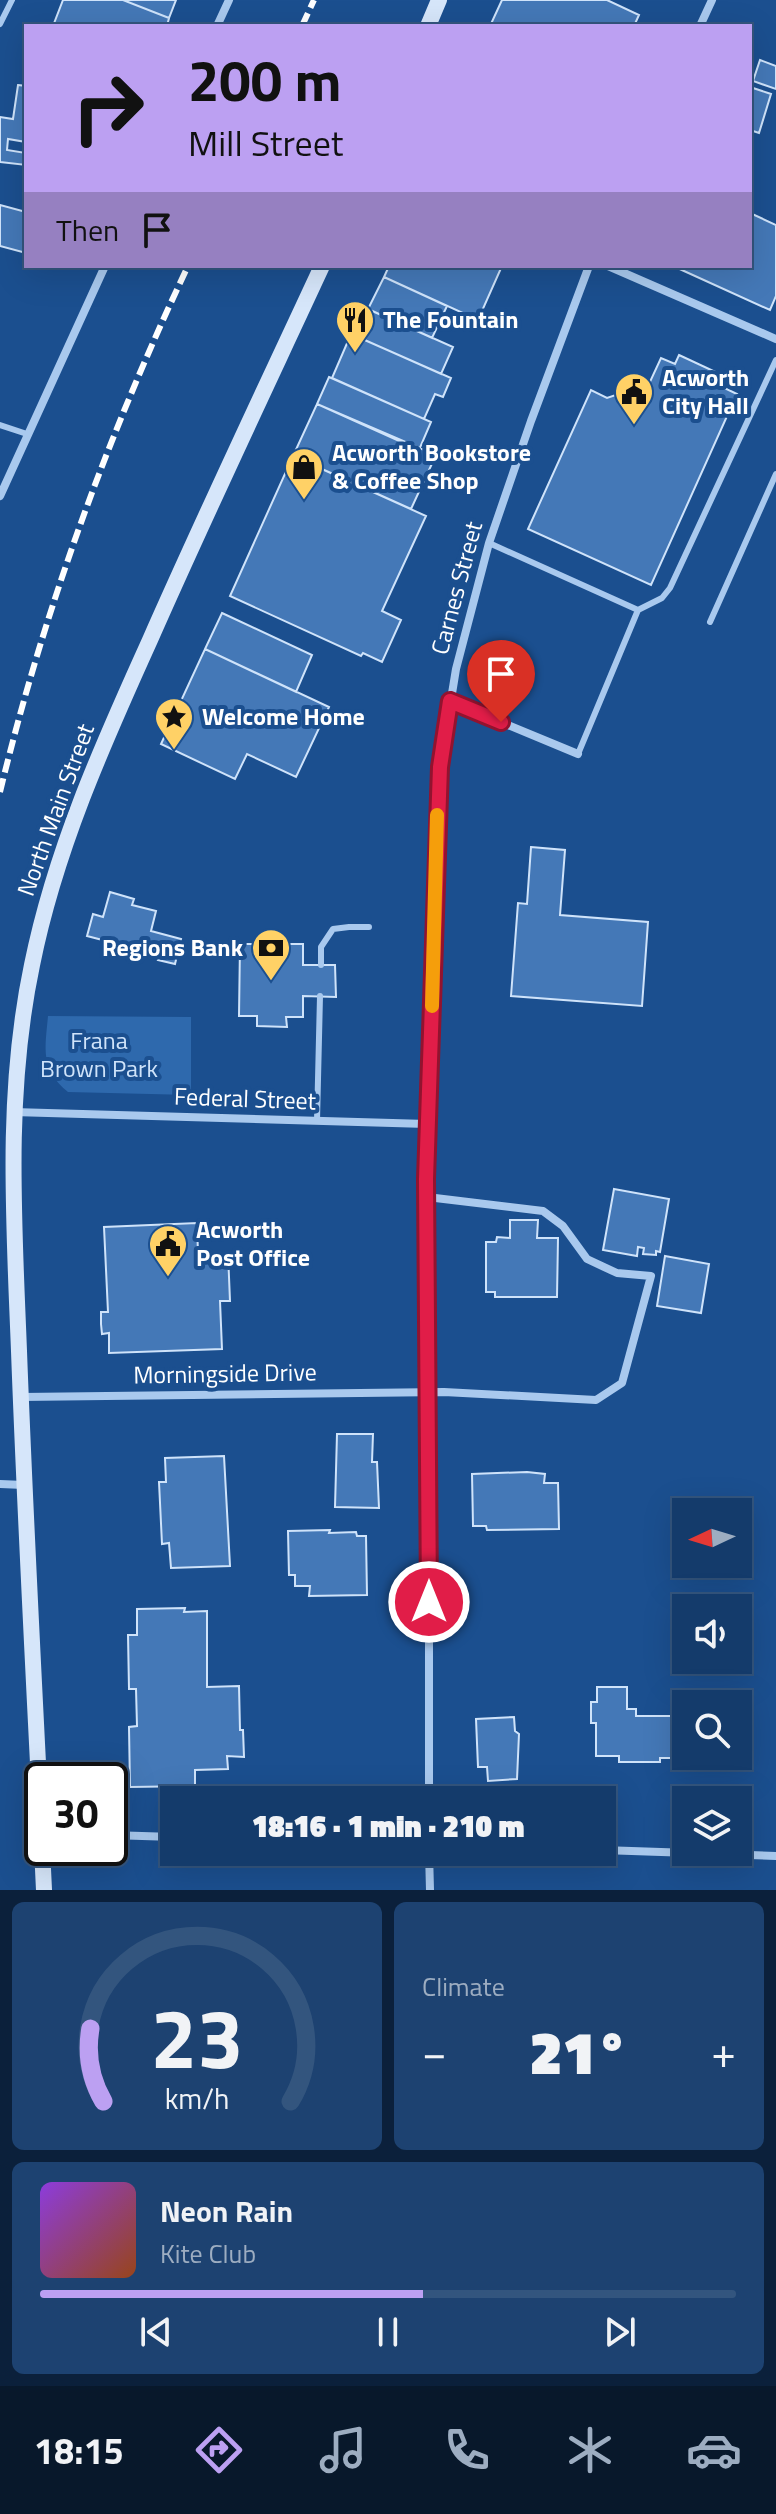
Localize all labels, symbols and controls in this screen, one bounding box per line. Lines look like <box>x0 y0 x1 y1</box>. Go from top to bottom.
text: 200 m <box>188 38 341 123</box>
icon: right <box>56 56 160 160</box>
text: Mill Street <box>188 115 343 170</box>
text: Then <box>56 207 119 253</box>
icon: arrive <box>135 208 179 252</box>
restaurant icon: The Fountain <box>334 299 376 354</box>
place label: The Fountain <box>383 301 519 337</box>
place label: Acworth City Hall <box>662 359 749 423</box>
public building icon: Acworth City Hall <box>613 371 655 426</box>
place label: Acworth Bookstore & Coffee Shop <box>332 434 531 498</box>
shop icon: Acworth Bookstore & Coffee Shop <box>283 446 325 501</box>
street label: Carnes Street <box>421 517 491 658</box>
pin <box>467 640 535 722</box>
icon: arrive <box>479 652 523 696</box>
place icon: Welcome Home <box>153 696 195 751</box>
place label: Welcome Home <box>202 698 365 734</box>
street label: North Main Street <box>7 718 103 901</box>
bank icon: Regions Bank <box>250 927 292 982</box>
place label: Regions Bank <box>102 929 244 965</box>
park label: Frana Brown Park <box>40 1022 158 1086</box>
street label: Federal Street <box>173 1078 317 1118</box>
place label: Acworth Post Office <box>196 1211 310 1275</box>
public building icon: Acworth Post Office <box>147 1223 189 1278</box>
street label: Morningside Drive <box>133 1353 317 1393</box>
north arrow <box>672 1498 752 1578</box>
map controls <box>672 1498 752 1866</box>
position arrow <box>387 1560 471 1644</box>
button: sound <box>672 1594 752 1674</box>
button: search <box>672 1690 752 1770</box>
speed limit sign: 30 <box>24 1762 128 1866</box>
button: layers <box>672 1786 752 1866</box>
text: 18:16 · 1 min · 210 m <box>252 1803 524 1849</box>
text: Climate <box>422 1967 505 2006</box>
text: 23 <box>150 1974 244 2100</box>
text: 21° <box>530 2006 629 2097</box>
text: − <box>422 2018 447 2085</box>
text: + <box>711 2018 736 2085</box>
text: km/h <box>165 2077 229 2120</box>
text: Neon Rain <box>160 2188 293 2234</box>
text: Kite Club <box>160 2234 256 2273</box>
icon: previous <box>134 2310 178 2354</box>
icon: pause <box>366 2310 410 2354</box>
icon: next <box>598 2310 642 2354</box>
icon: directions <box>191 2422 247 2478</box>
icon: music <box>315 2422 371 2478</box>
icon: phone <box>439 2422 495 2478</box>
icon: climate <box>562 2422 618 2478</box>
icon: car <box>686 2422 742 2478</box>
text: 18:15 <box>34 2423 124 2478</box>

